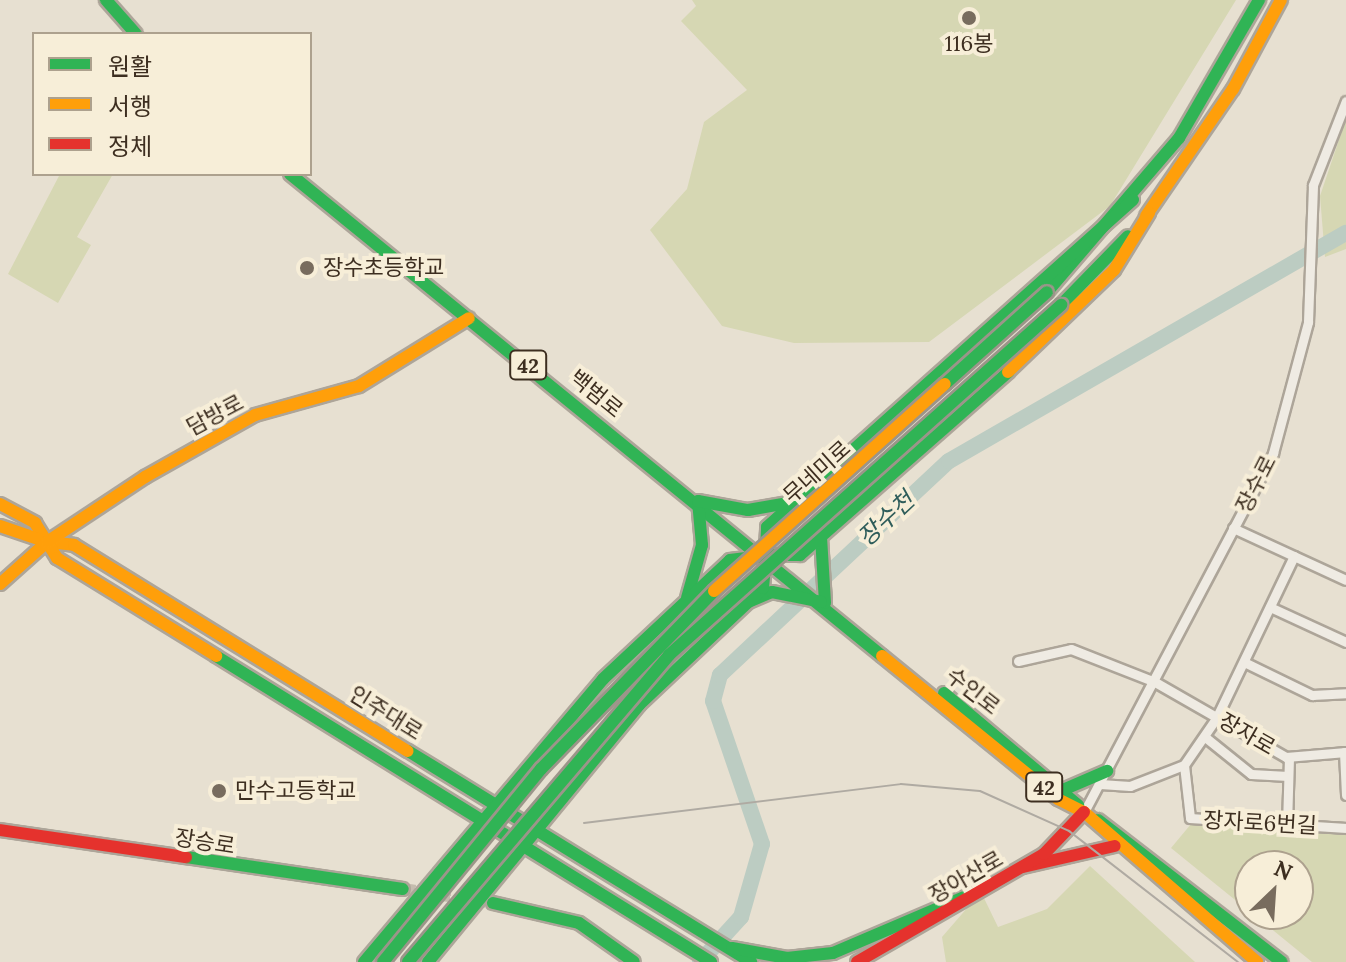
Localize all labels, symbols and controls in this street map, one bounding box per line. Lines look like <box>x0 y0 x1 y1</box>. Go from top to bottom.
marker: 116봉 <box>960 9 978 27</box>
place label: 116봉 <box>945 31 993 57</box>
legend <box>32 32 312 176</box>
text: 원활 <box>108 51 152 82</box>
text: 서행 <box>108 91 152 122</box>
text: 정체 <box>108 131 152 162</box>
place label: 장수초등학교 <box>323 255 444 281</box>
marker: 장수초등학교 <box>298 259 316 277</box>
road number: 42 <box>508 349 548 381</box>
street label: 백범로 <box>564 365 628 423</box>
street label: 담방로 <box>182 389 248 441</box>
street label: 무네미로 <box>778 435 856 509</box>
street label: 장수로 <box>1230 451 1282 517</box>
water label: 장수천 <box>852 486 920 552</box>
street label: 수인로 <box>941 662 1005 720</box>
street label: 인주대로 <box>345 680 427 746</box>
street label: 장자로 <box>1214 707 1280 761</box>
road number: 42 <box>1024 771 1064 803</box>
place label: 만수고등학교 <box>235 778 356 804</box>
marker: 만수고등학교 <box>210 782 228 800</box>
street label: 장자로6번길 <box>1202 807 1318 839</box>
street label: 장승로 <box>173 824 237 860</box>
street label: 장아산로 <box>924 845 1008 909</box>
north arrow <box>1234 850 1314 930</box>
text: N <box>1270 854 1297 886</box>

